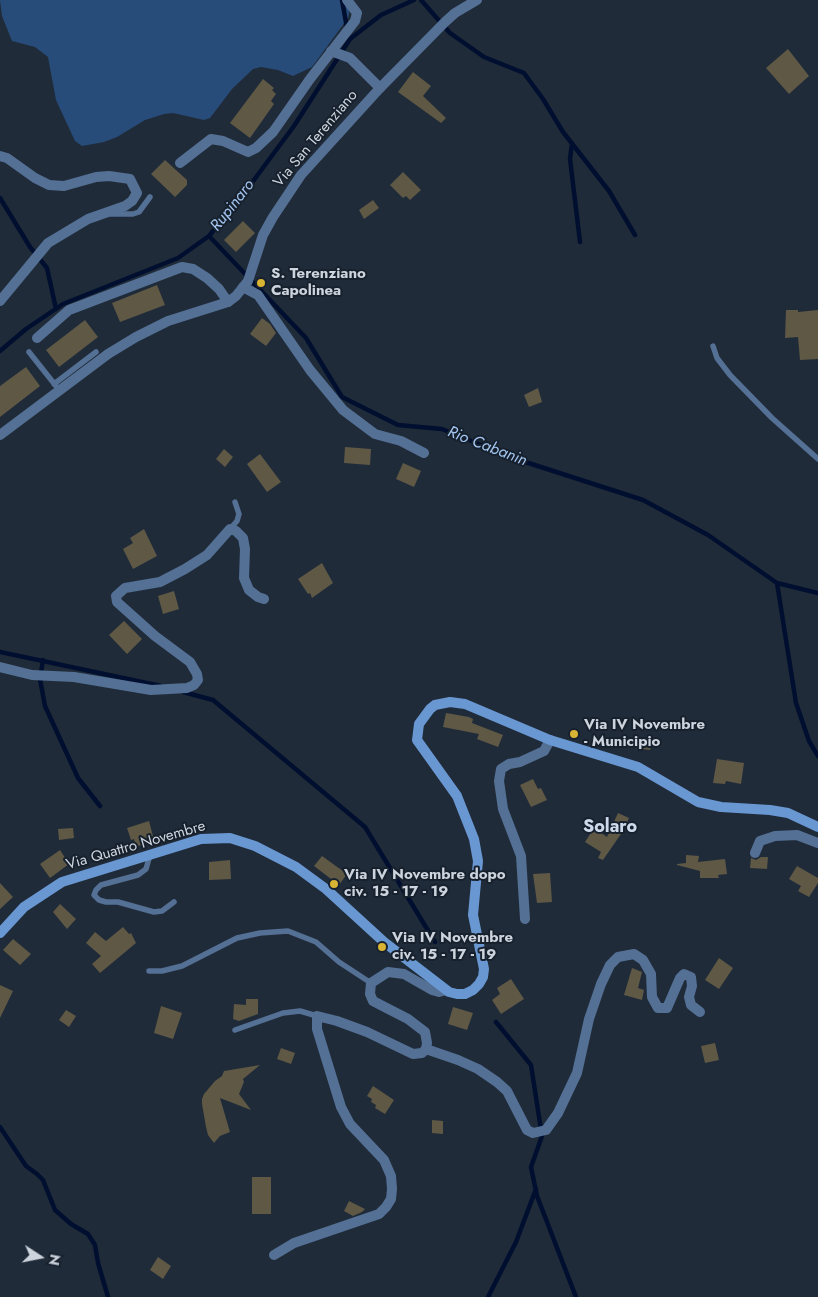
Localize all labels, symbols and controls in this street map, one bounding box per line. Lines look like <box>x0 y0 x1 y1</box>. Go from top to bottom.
street label: Via San Terenziano <box>270 87 362 191</box>
water label: Rupinaro <box>207 176 259 236</box>
place label: S. Terenziano Capolinea <box>271 265 366 300</box>
marker: S. Terenziano Capolinea <box>255 277 267 289</box>
water label: Rio Cabanin <box>445 423 529 471</box>
place label: Via IV Novembre - Municipio <box>584 716 705 751</box>
marker: Via IV Novembre - Municipio <box>568 728 580 740</box>
district label: Solaro <box>583 817 637 839</box>
street label: Via Quattro Novembre <box>64 818 208 874</box>
place label: Via IV Novembre dopo civ. 15 - 17 - 19 <box>344 866 506 901</box>
marker: Via IV Novembre dopo civ. 15 - 17 - 19 <box>328 878 340 890</box>
place label: Via IV Novembre civ. 15 - 17 - 19 <box>392 929 513 964</box>
marker: Via IV Novembre civ. 15 - 17 - 19 <box>376 941 388 953</box>
north arrow <box>15 1232 65 1282</box>
text: N <box>44 1252 66 1267</box>

